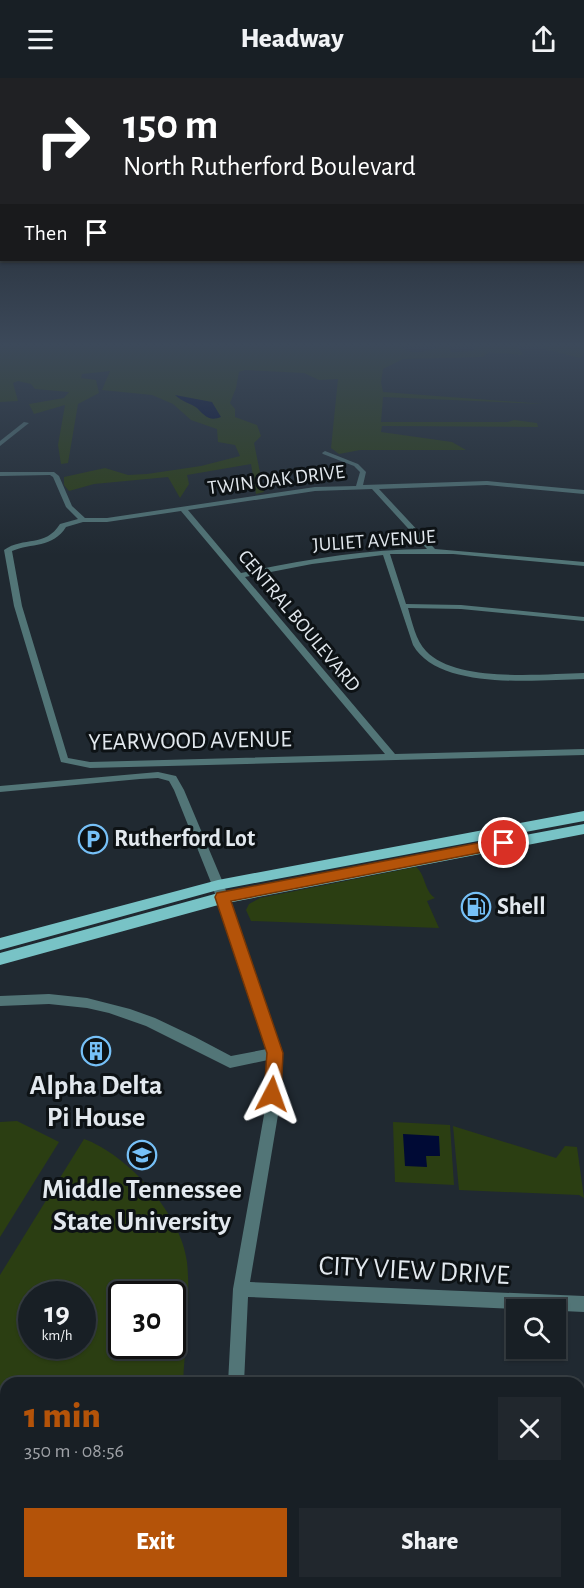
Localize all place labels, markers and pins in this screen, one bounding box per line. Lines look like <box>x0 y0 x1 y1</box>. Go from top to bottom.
pin <box>478 817 529 868</box>
parking icon: Rutherford Lot <box>77 823 109 855</box>
place label: Rutherford Lot <box>114 827 255 851</box>
fuel station icon: Shell <box>460 891 492 923</box>
place label: Shell <box>497 895 545 919</box>
building icon: Alpha Delta Pi House <box>80 1035 112 1067</box>
place label: Alpha Delta Pi House <box>29 1072 163 1132</box>
school or university icon: Middle Tennessee State University <box>126 1139 158 1171</box>
place label: Middle Tennessee State University <box>42 1176 242 1236</box>

